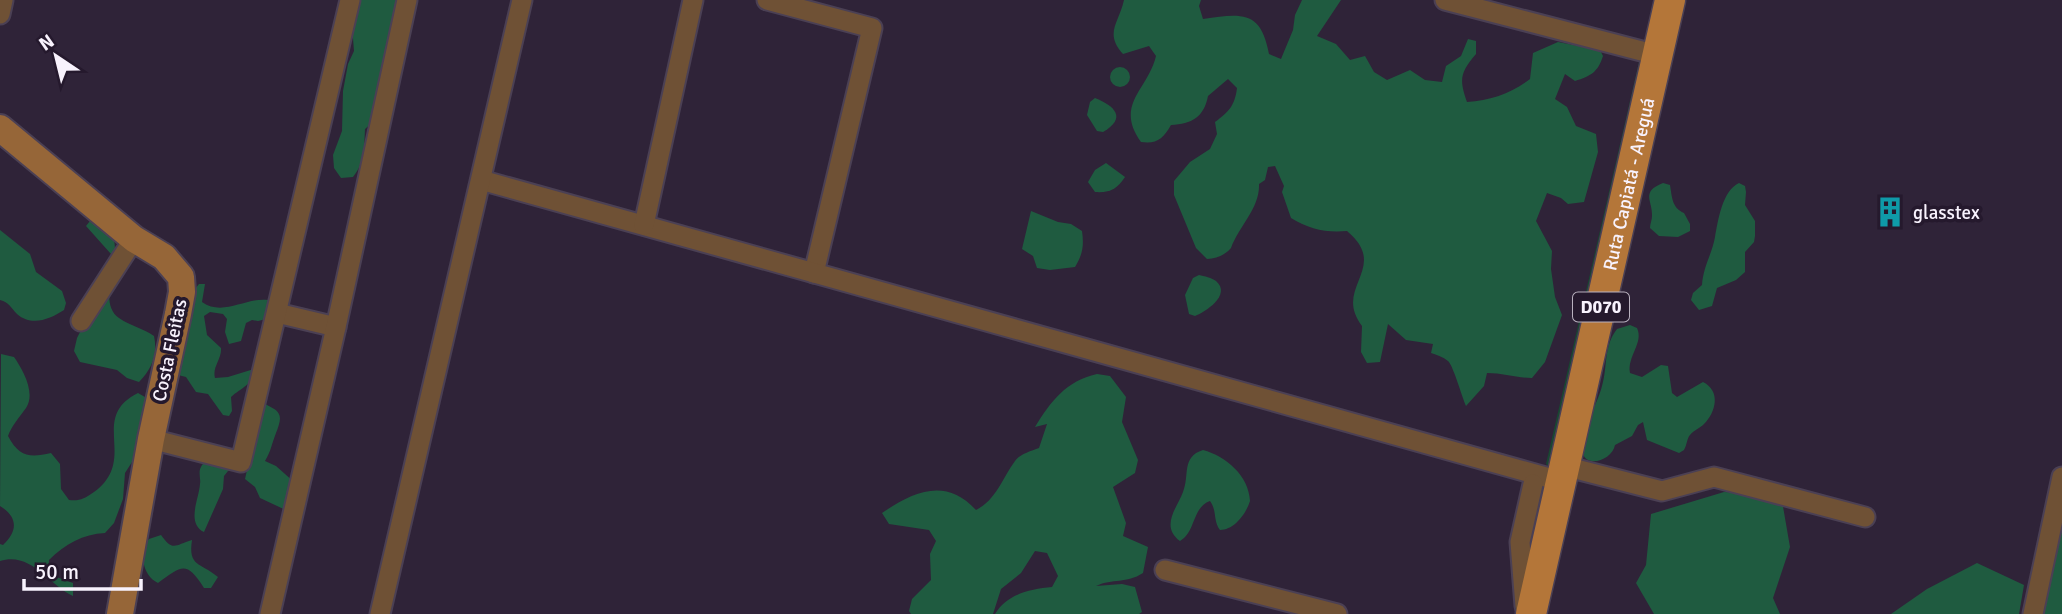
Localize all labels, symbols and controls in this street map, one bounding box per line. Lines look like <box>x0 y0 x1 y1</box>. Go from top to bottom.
north arrow <box>21 21 91 91</box>
text: N <box>35 29 59 57</box>
street label: Ruta Capiatá - Areguá <box>1598 95 1661 273</box>
building icon: glasstex <box>1873 195 1907 229</box>
place label: glasstex <box>1913 201 1980 225</box>
road number: D070 <box>1573 292 1629 321</box>
street label: Costa Fleitas <box>147 297 193 404</box>
scale bar <box>24 548 142 592</box>
text: 50 m <box>35 559 79 585</box>

